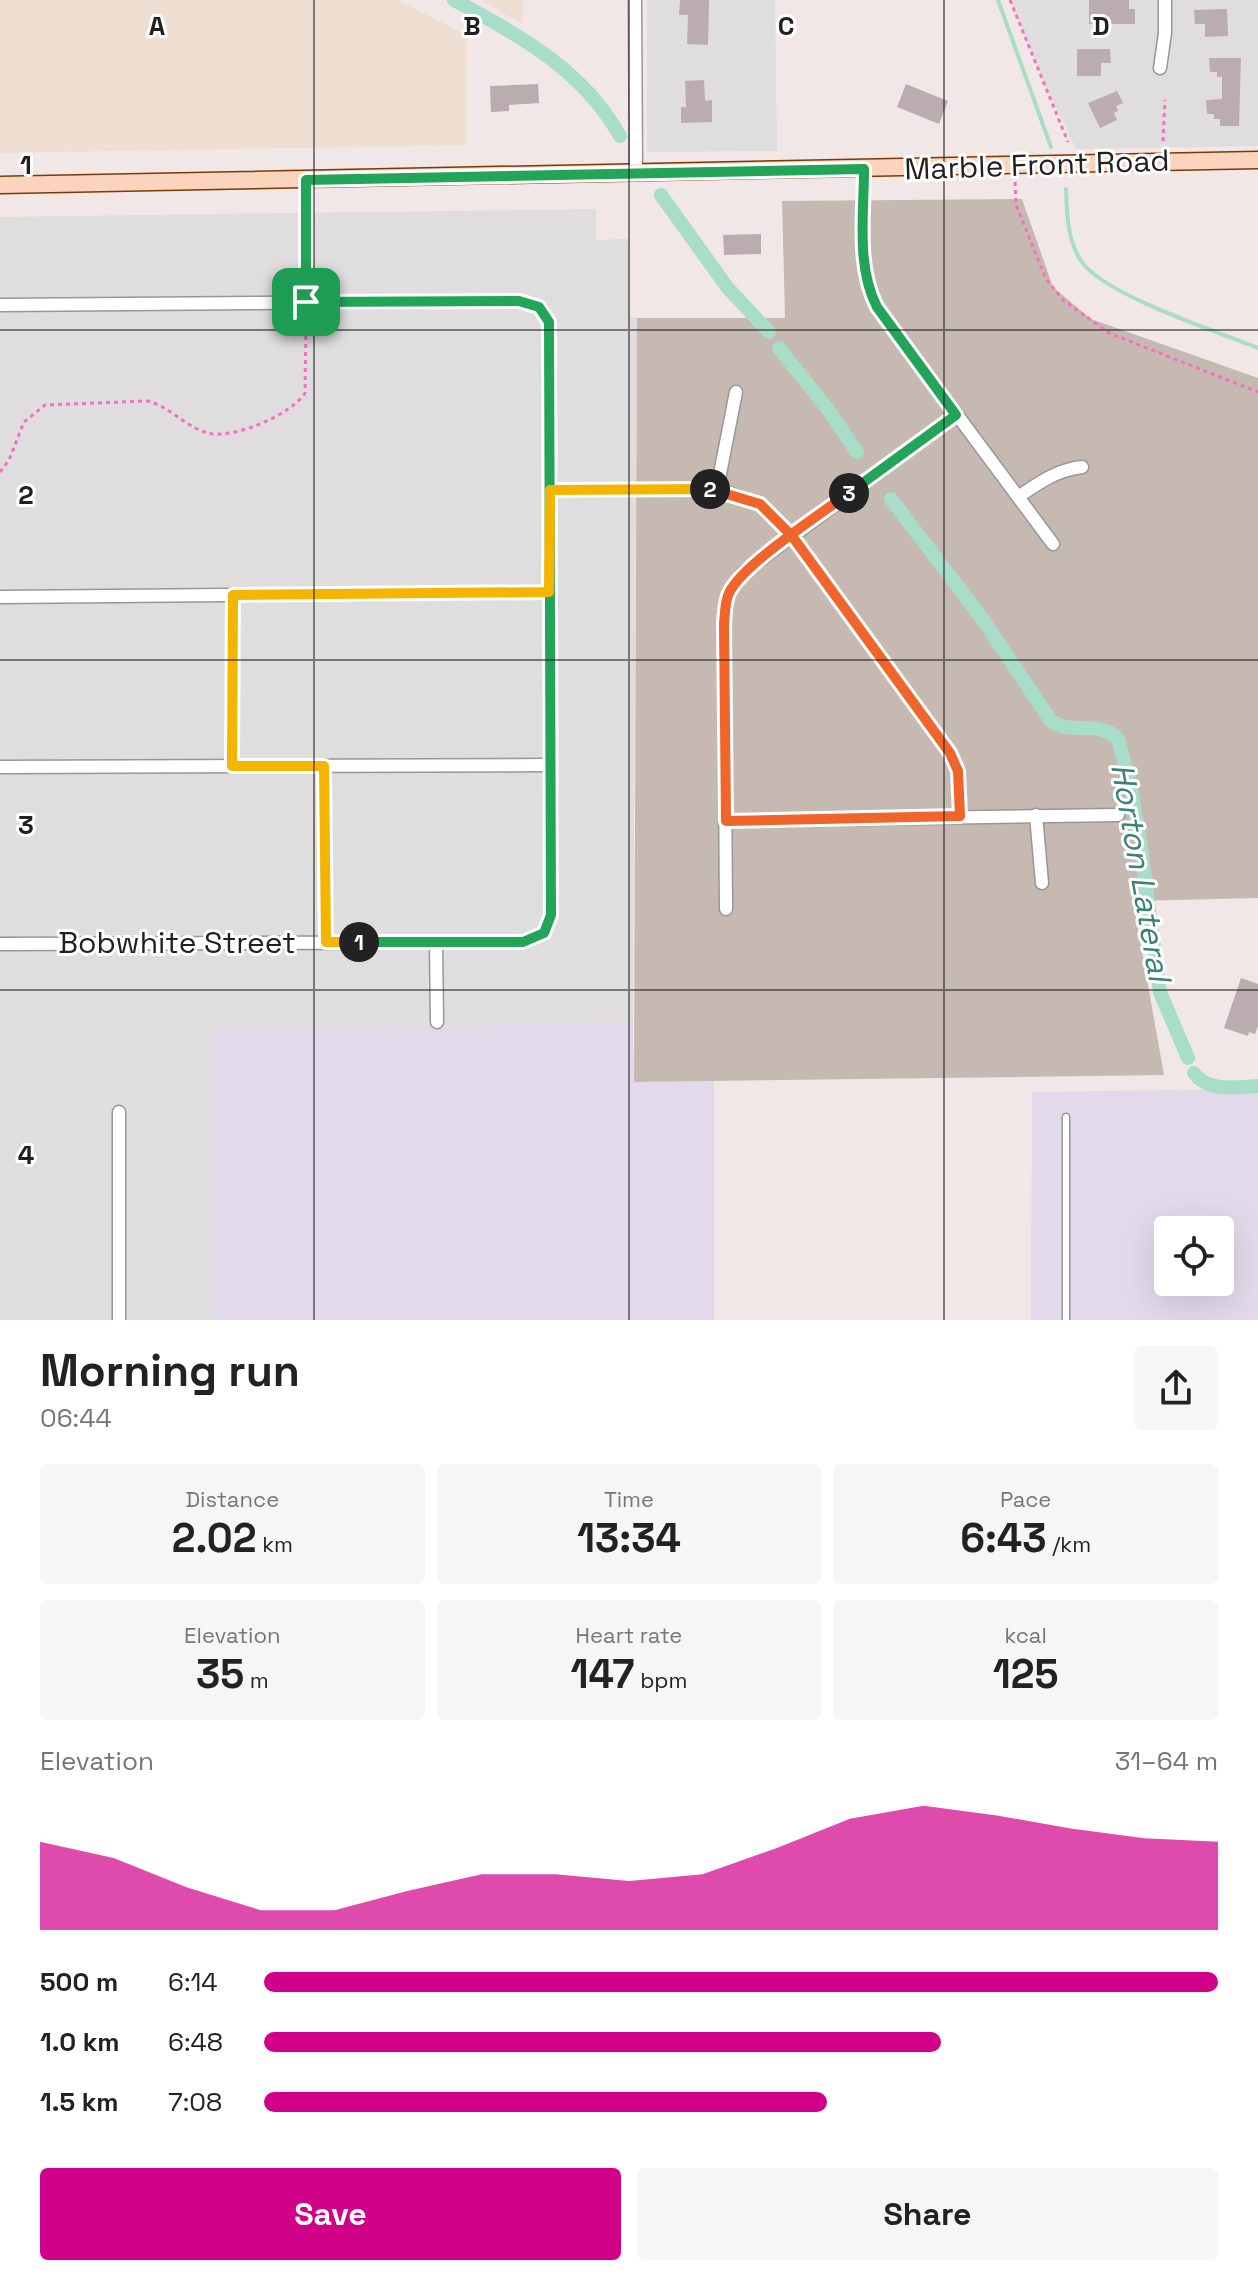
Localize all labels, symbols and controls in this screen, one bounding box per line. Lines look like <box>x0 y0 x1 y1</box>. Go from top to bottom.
text: A <box>149 9 166 43</box>
text: B <box>463 9 481 43</box>
text: C <box>778 9 794 43</box>
text: D <box>1092 9 1110 43</box>
street label: Marble Front Road <box>904 140 1170 189</box>
text: 1 <box>20 148 32 182</box>
pin <box>272 268 340 336</box>
icon: arrive <box>284 280 328 324</box>
pin: 2 <box>690 469 730 509</box>
pin: 3 <box>829 473 869 513</box>
text: 2 <box>703 475 717 503</box>
text: 2 <box>18 478 34 512</box>
text: 3 <box>842 479 856 507</box>
water label: Horton Lateral <box>1102 760 1180 987</box>
text: 3 <box>18 808 34 842</box>
pin: 1 <box>339 922 379 962</box>
street label: Bobwhite Street <box>58 923 296 962</box>
text: 1 <box>354 928 364 956</box>
text: 4 <box>18 1138 34 1172</box>
map controls <box>1154 1216 1234 1296</box>
button: locate <box>1154 1216 1234 1296</box>
text: Morning run <box>40 1343 300 1399</box>
button: share <box>1134 1346 1218 1430</box>
text: 06:44 <box>40 1401 112 1435</box>
text: Distance <box>185 1485 279 1513</box>
text: Time <box>604 1485 654 1513</box>
text: Pace <box>1000 1485 1051 1513</box>
text: 2.02 <box>172 1513 257 1564</box>
text: 13:34 <box>577 1513 681 1564</box>
text: 6:43 <box>960 1513 1047 1564</box>
text: km <box>257 1530 293 1558</box>
text: /km <box>1047 1530 1091 1558</box>
text: Elevation <box>184 1621 281 1649</box>
text: Heart rate <box>576 1621 682 1649</box>
text: kcal <box>1004 1621 1047 1649</box>
text: 35 <box>196 1649 244 1700</box>
text: 147 <box>571 1649 635 1700</box>
text: 125 <box>993 1649 1059 1700</box>
text: m <box>244 1666 269 1694</box>
text: bpm <box>635 1666 687 1694</box>
text: Elevation <box>40 1744 154 1778</box>
text: 31–64 m <box>1115 1744 1218 1778</box>
text: 500 m <box>40 1965 118 1999</box>
text: 6:14 <box>168 1965 218 1999</box>
text: 1.0 km <box>40 2025 120 2059</box>
text: 6:48 <box>168 2025 223 2059</box>
text: 1.5 km <box>40 2085 119 2119</box>
text: 7:08 <box>168 2085 222 2119</box>
button: Save <box>40 2168 621 2260</box>
button: Share <box>637 2168 1218 2260</box>

